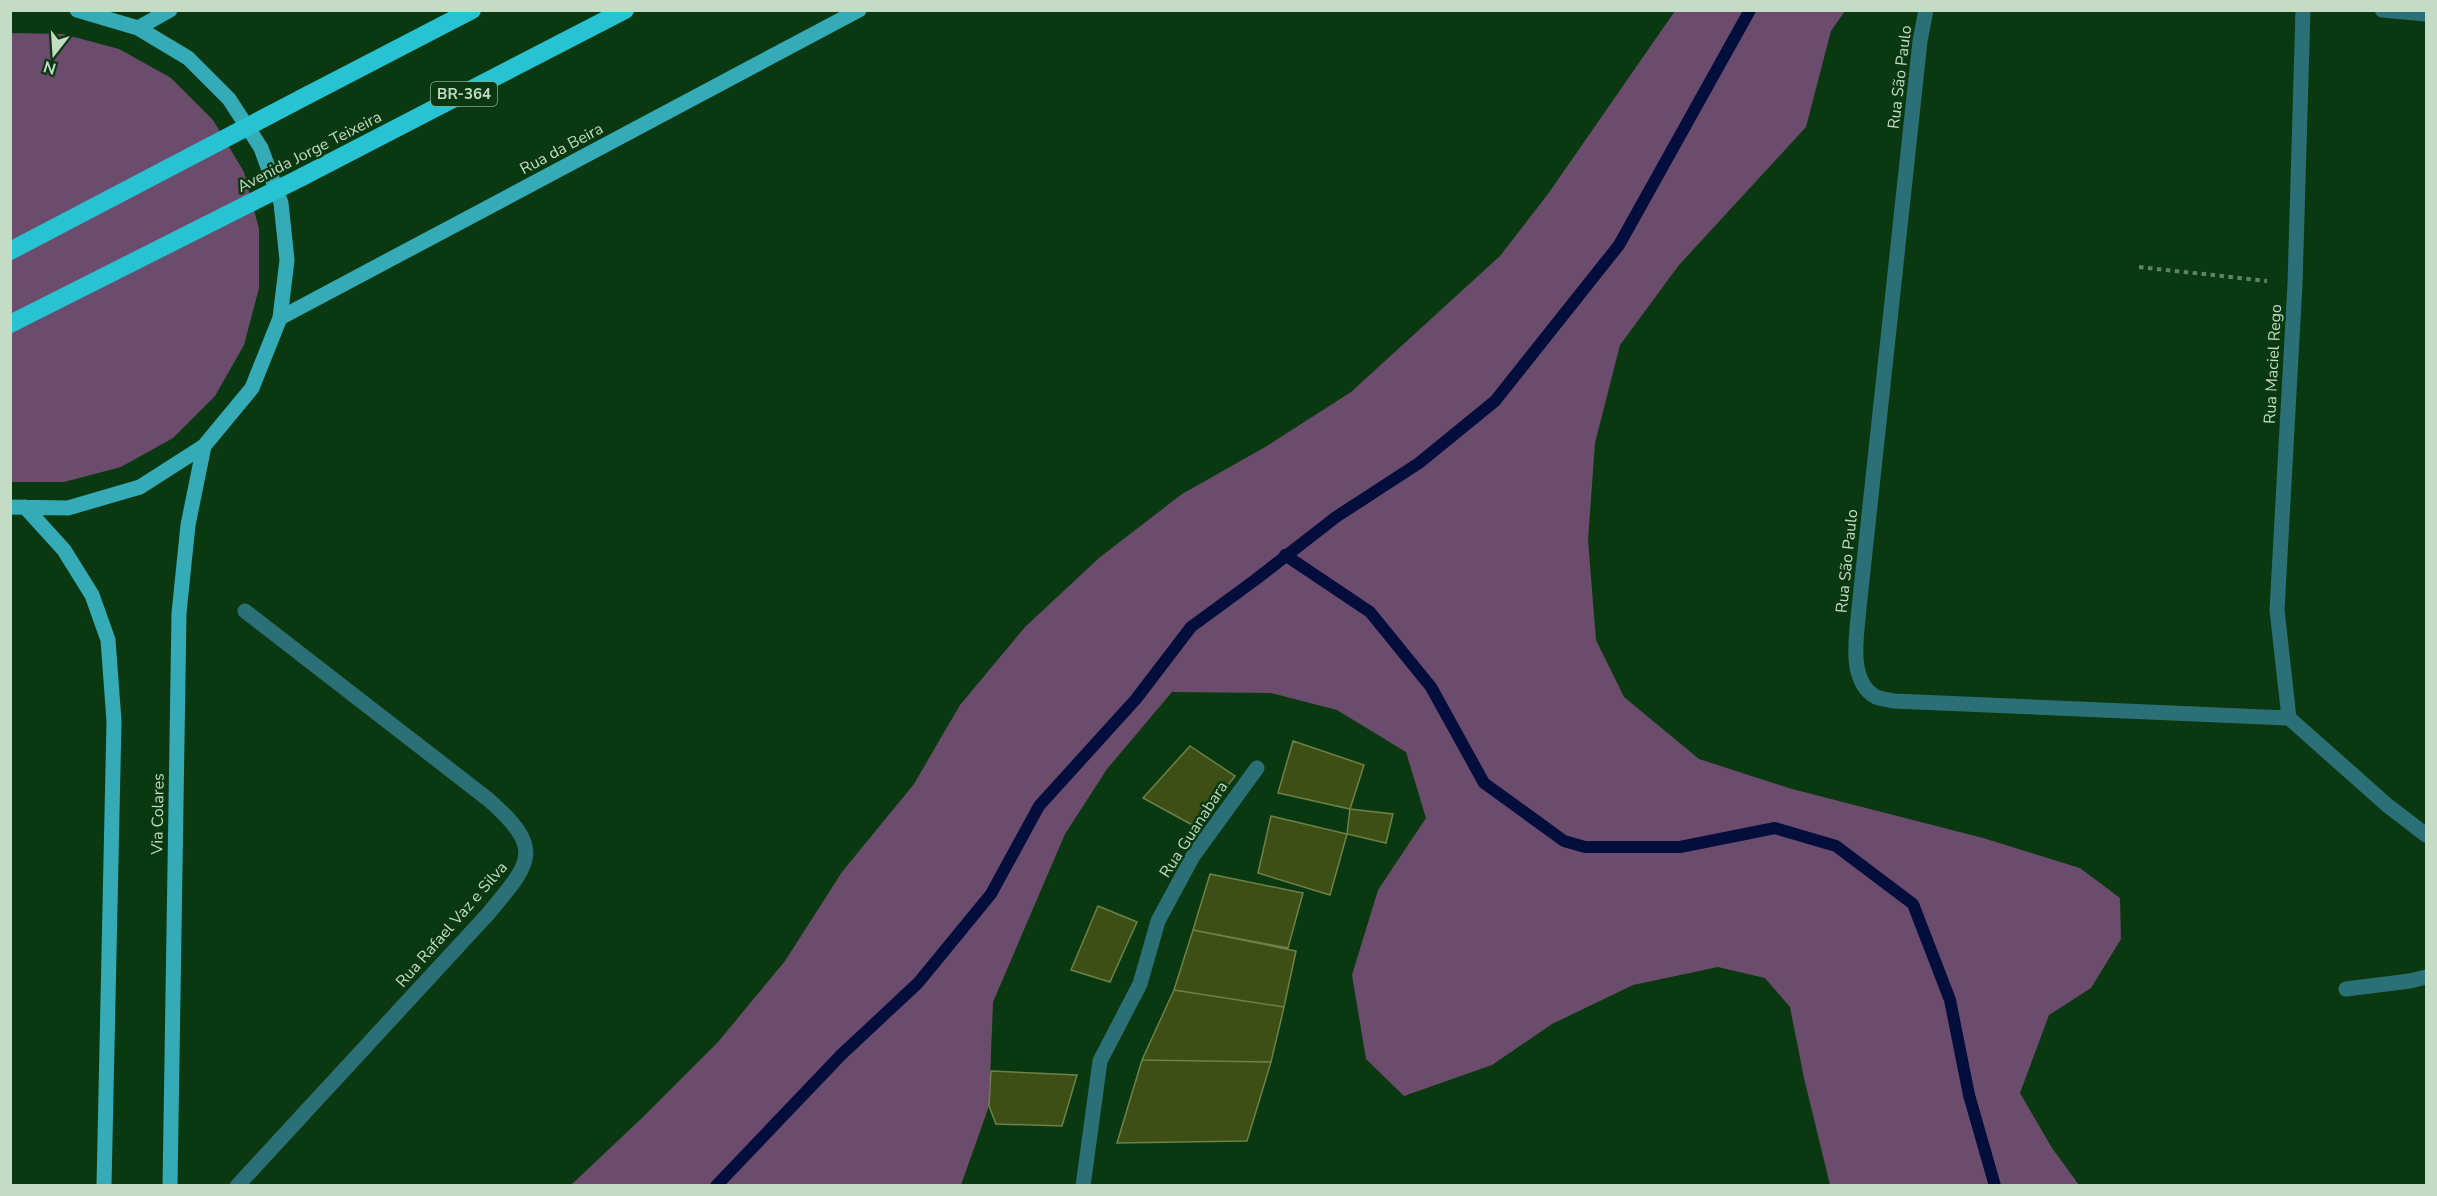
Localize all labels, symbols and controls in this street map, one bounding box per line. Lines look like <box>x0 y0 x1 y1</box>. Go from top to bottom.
north arrow <box>24 24 84 84</box>
street label: Rua São Paulo <box>1883 24 1917 130</box>
text: N <box>41 55 59 80</box>
road number: BR-364 <box>431 82 497 106</box>
street label: Avenida Jorge Teixeira <box>233 106 386 198</box>
street label: Rua da Beira <box>516 118 607 180</box>
street label: Rua Maciel Rego <box>2259 303 2287 425</box>
street label: Rua São Paulo <box>1831 508 1863 614</box>
street label: Via Colares <box>146 773 170 856</box>
street label: Rua Guanabara <box>1154 777 1233 882</box>
street label: Rua Rafael Vaz e Silva <box>391 857 513 992</box>

